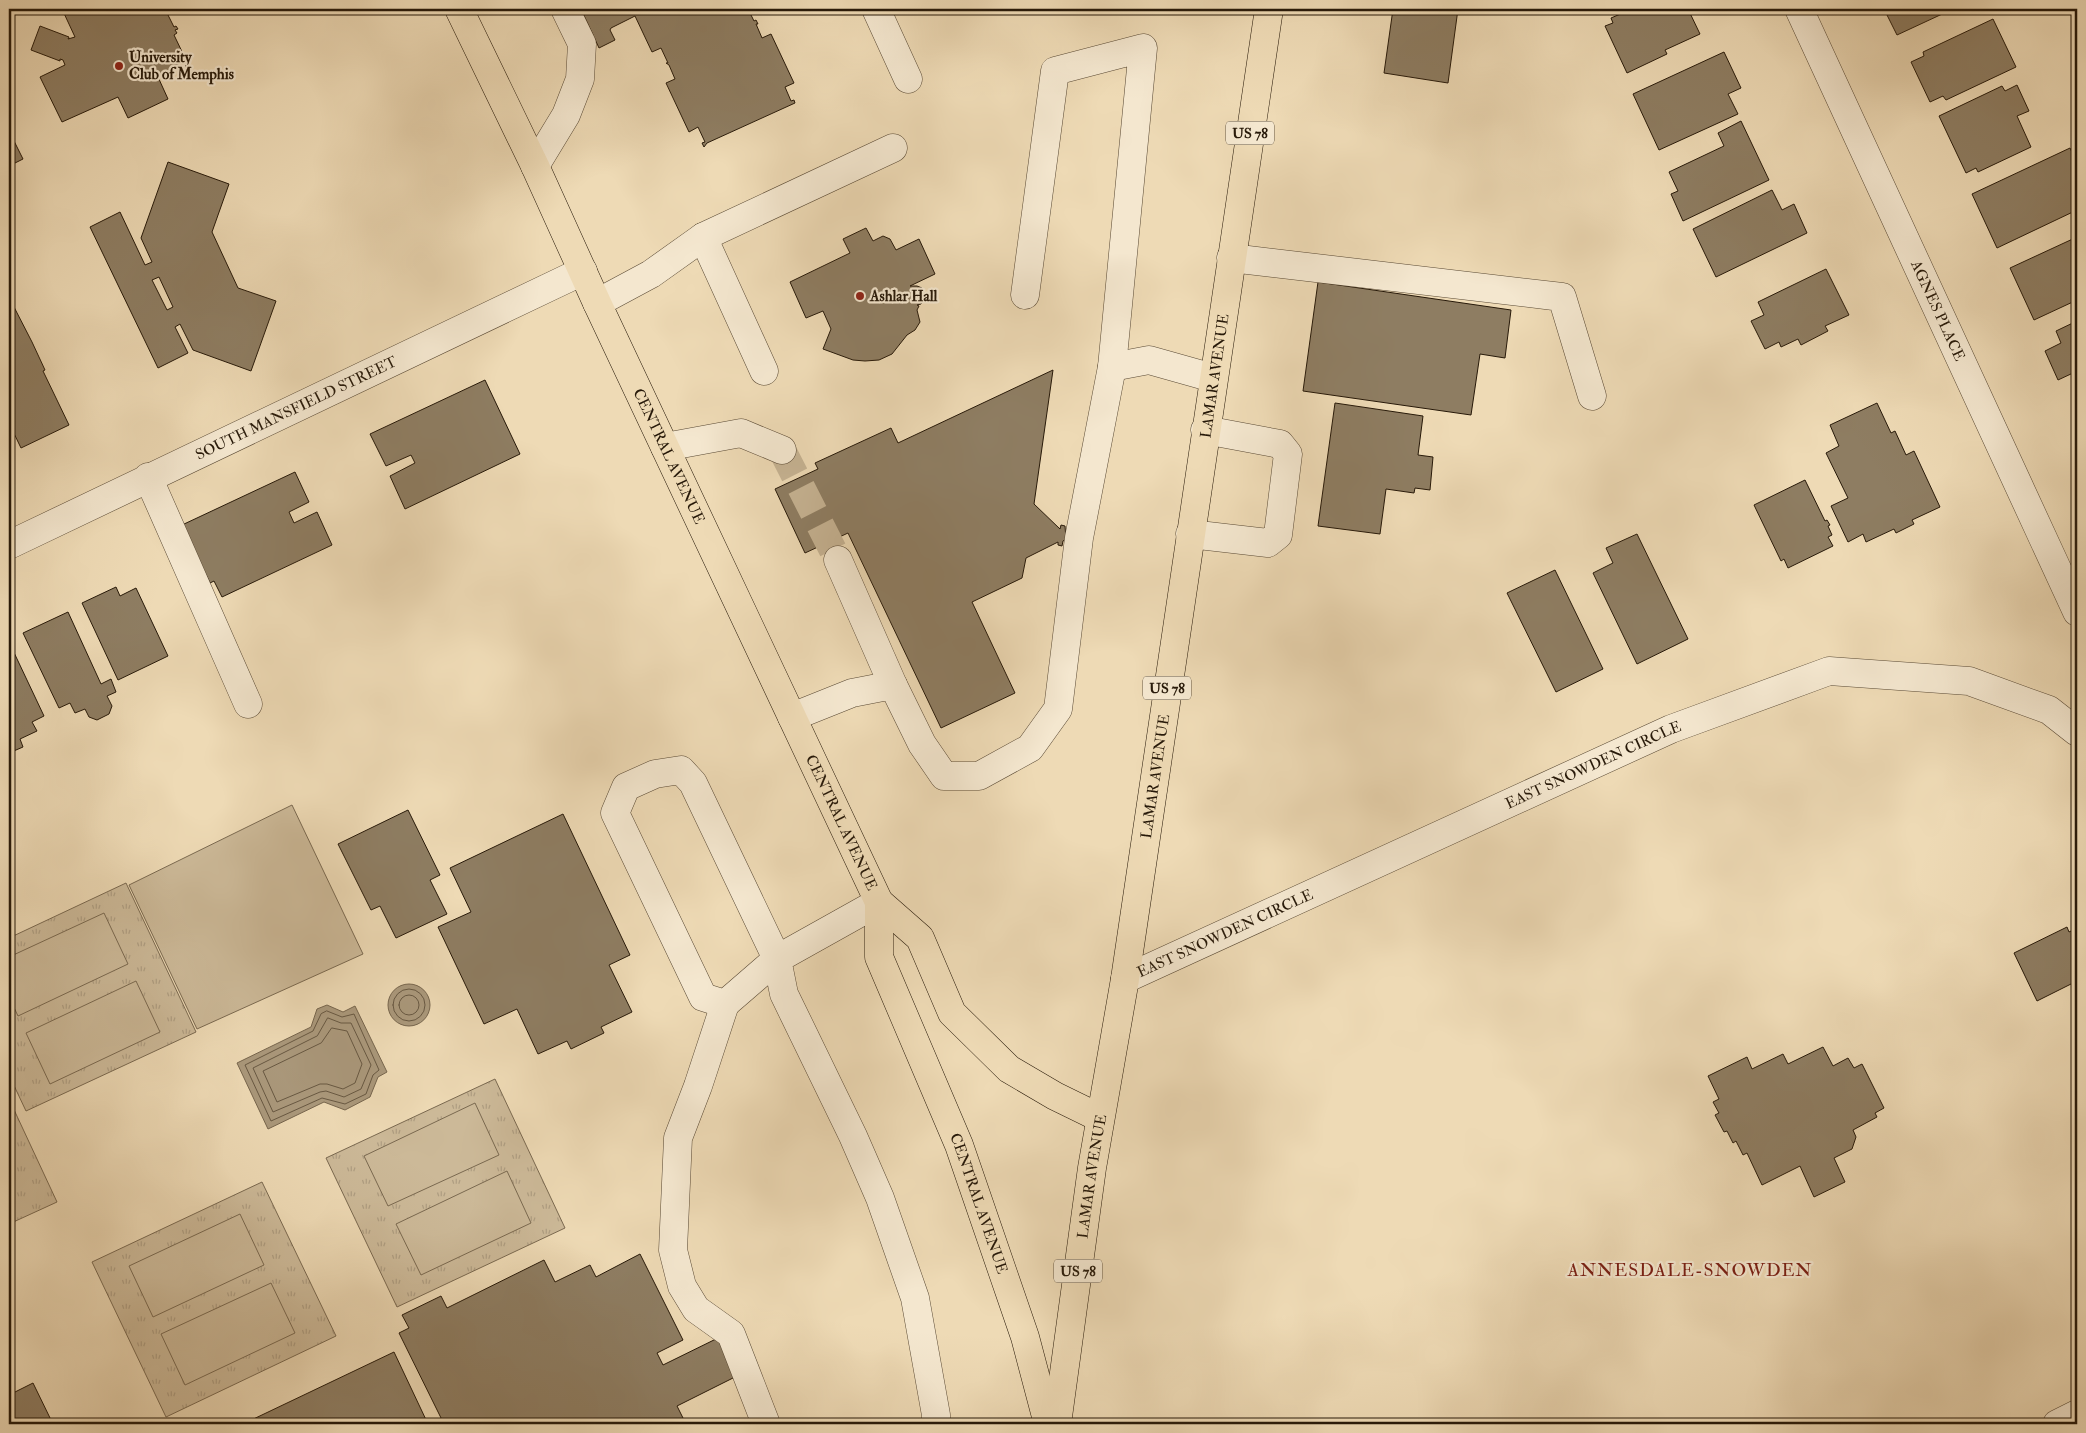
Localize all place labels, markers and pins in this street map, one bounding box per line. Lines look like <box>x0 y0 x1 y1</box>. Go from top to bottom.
place label: University Club of Memphis <box>129 48 234 85</box>
marker: University Club of Memphis <box>113 60 125 72</box>
place label: Ashlar Hall <box>869 287 938 306</box>
marker: Ashlar Hall <box>854 290 866 302</box>

